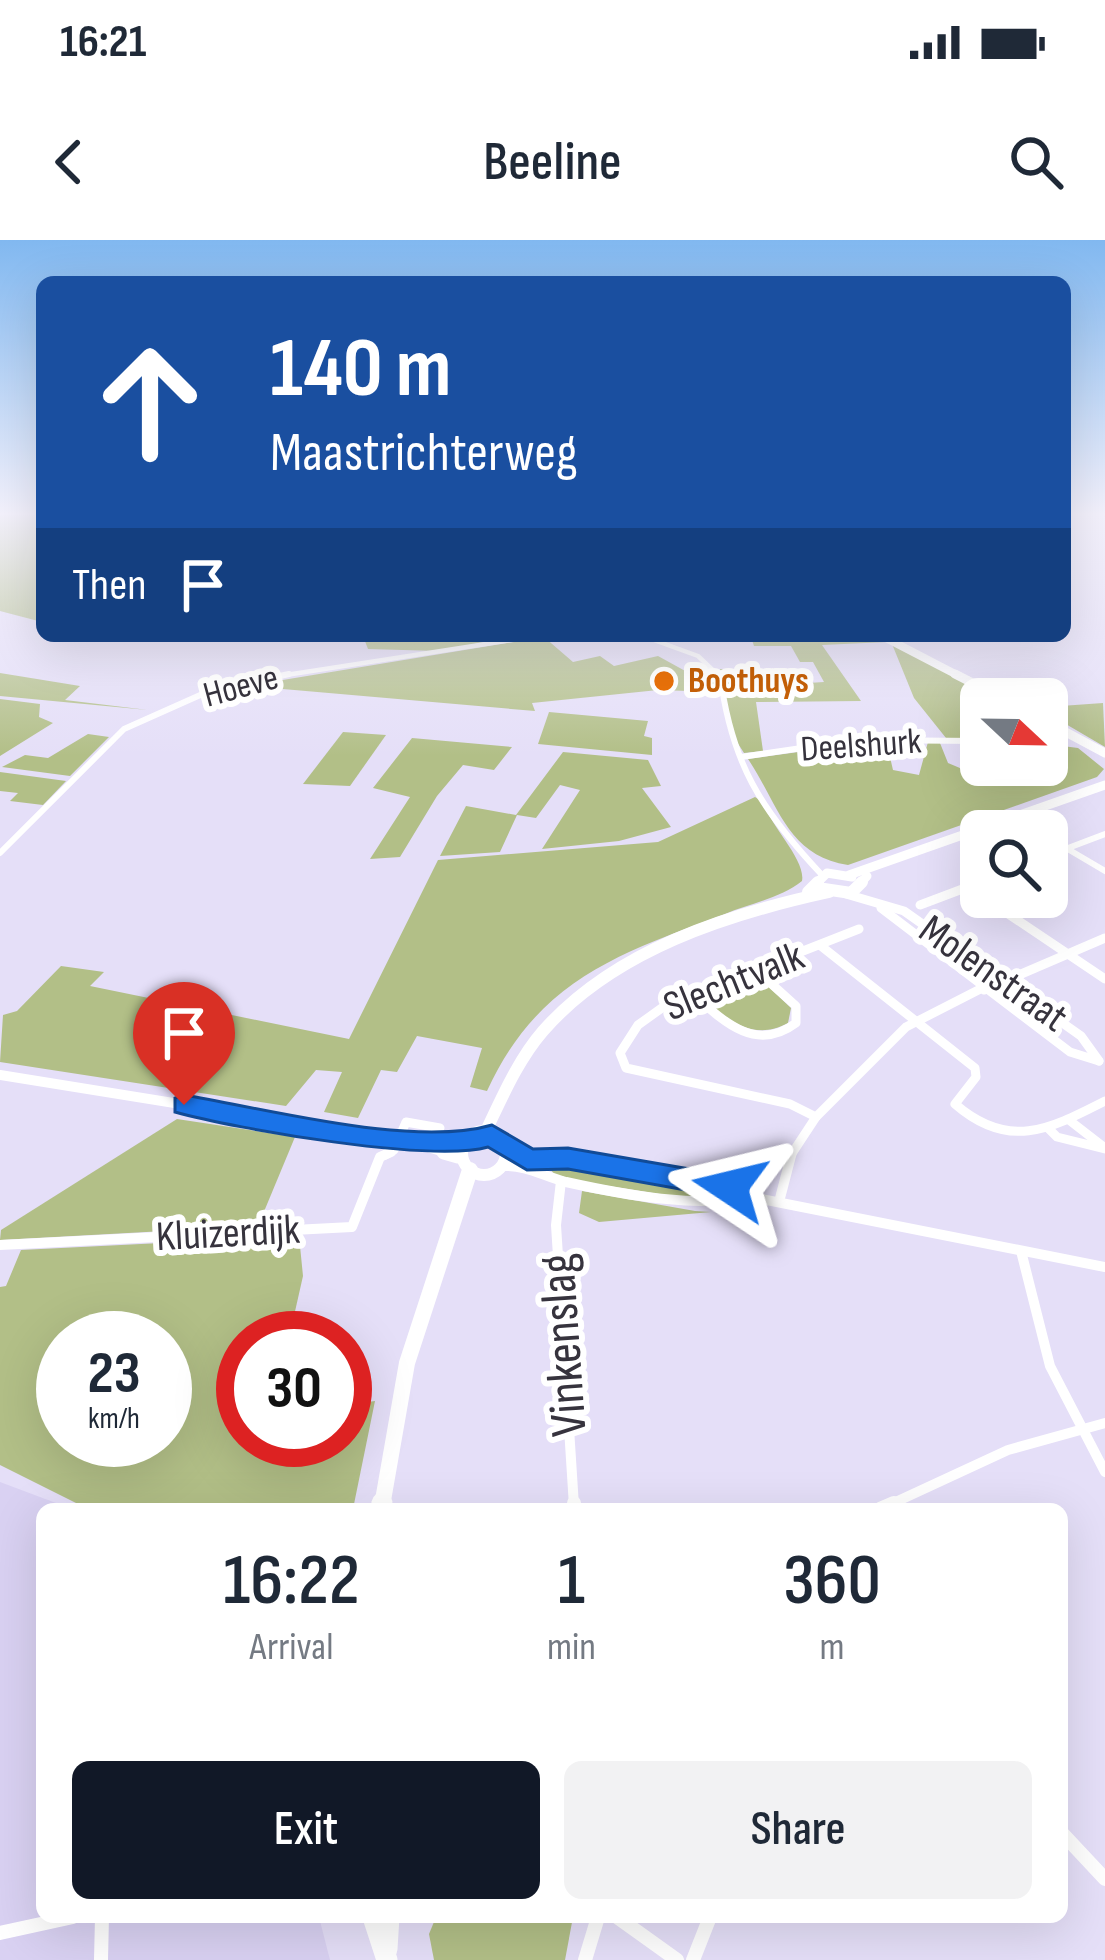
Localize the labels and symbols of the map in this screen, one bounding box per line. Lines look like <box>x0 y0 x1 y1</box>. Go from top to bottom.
street label: Hoeve <box>199 656 283 718</box>
place label: Boothuys <box>688 660 809 703</box>
marker: Boothuys <box>651 668 677 694</box>
north arrow <box>960 678 1068 786</box>
street label: Deelshurk <box>799 720 923 772</box>
street label: Molenstraat <box>909 905 1077 1043</box>
street label: Slechtvalk <box>657 931 811 1033</box>
pin <box>133 982 235 1105</box>
position arrow <box>667 1124 793 1250</box>
street label: Kluizerdijk <box>155 1205 301 1263</box>
street label: Vinkenslag <box>527 1252 601 1438</box>
speed limit sign: 30 <box>216 1311 372 1467</box>

